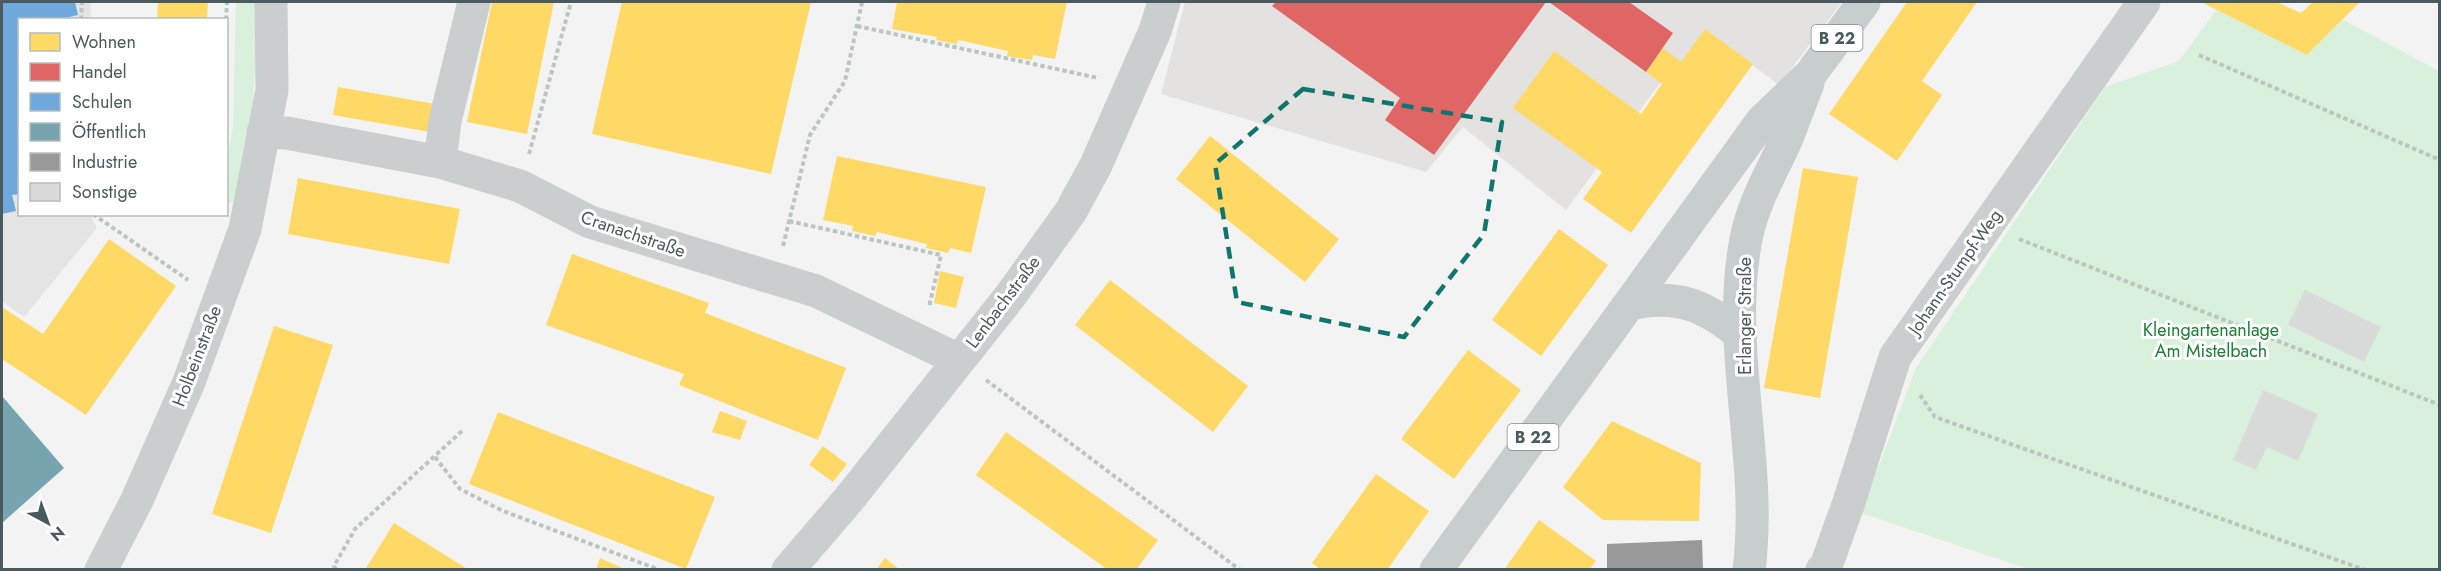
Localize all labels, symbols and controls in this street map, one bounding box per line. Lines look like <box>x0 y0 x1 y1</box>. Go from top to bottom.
legend <box>18 18 228 216</box>
road number: B 22 <box>1812 25 1862 51</box>
text: Wohnen <box>72 29 136 55</box>
text: Handel <box>72 59 127 85</box>
text: Schulen <box>72 89 132 115</box>
text: Öffentlich <box>72 119 146 145</box>
text: Industrie <box>72 149 137 175</box>
text: Sonstige <box>72 179 137 205</box>
street label: Cranachstraße <box>577 204 689 264</box>
street label: Johann-Stumpf-Weg <box>1901 204 2008 342</box>
street label: Lenbachstraße <box>960 250 1046 354</box>
street label: Erlanger Straße <box>1732 257 1758 375</box>
street label: Holbeinstraße <box>166 302 228 410</box>
park label: Kleingartenanlage Am Mistelbach <box>2143 317 2279 364</box>
road number: B 22 <box>1508 424 1558 450</box>
north arrow <box>18 493 78 553</box>
text: N <box>45 521 70 547</box>

